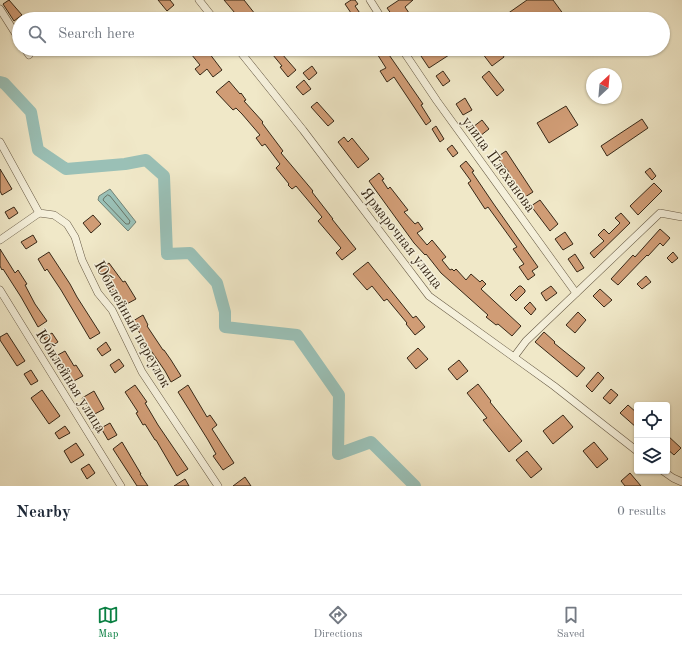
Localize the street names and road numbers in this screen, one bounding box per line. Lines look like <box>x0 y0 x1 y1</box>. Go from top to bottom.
street label: улица Плеханова <box>458 114 538 216</box>
street label: Ярмарочная улица <box>357 186 445 293</box>
street label: Юбилейный переулок <box>90 259 173 391</box>
street label: Юбилейная улица <box>32 327 108 437</box>

